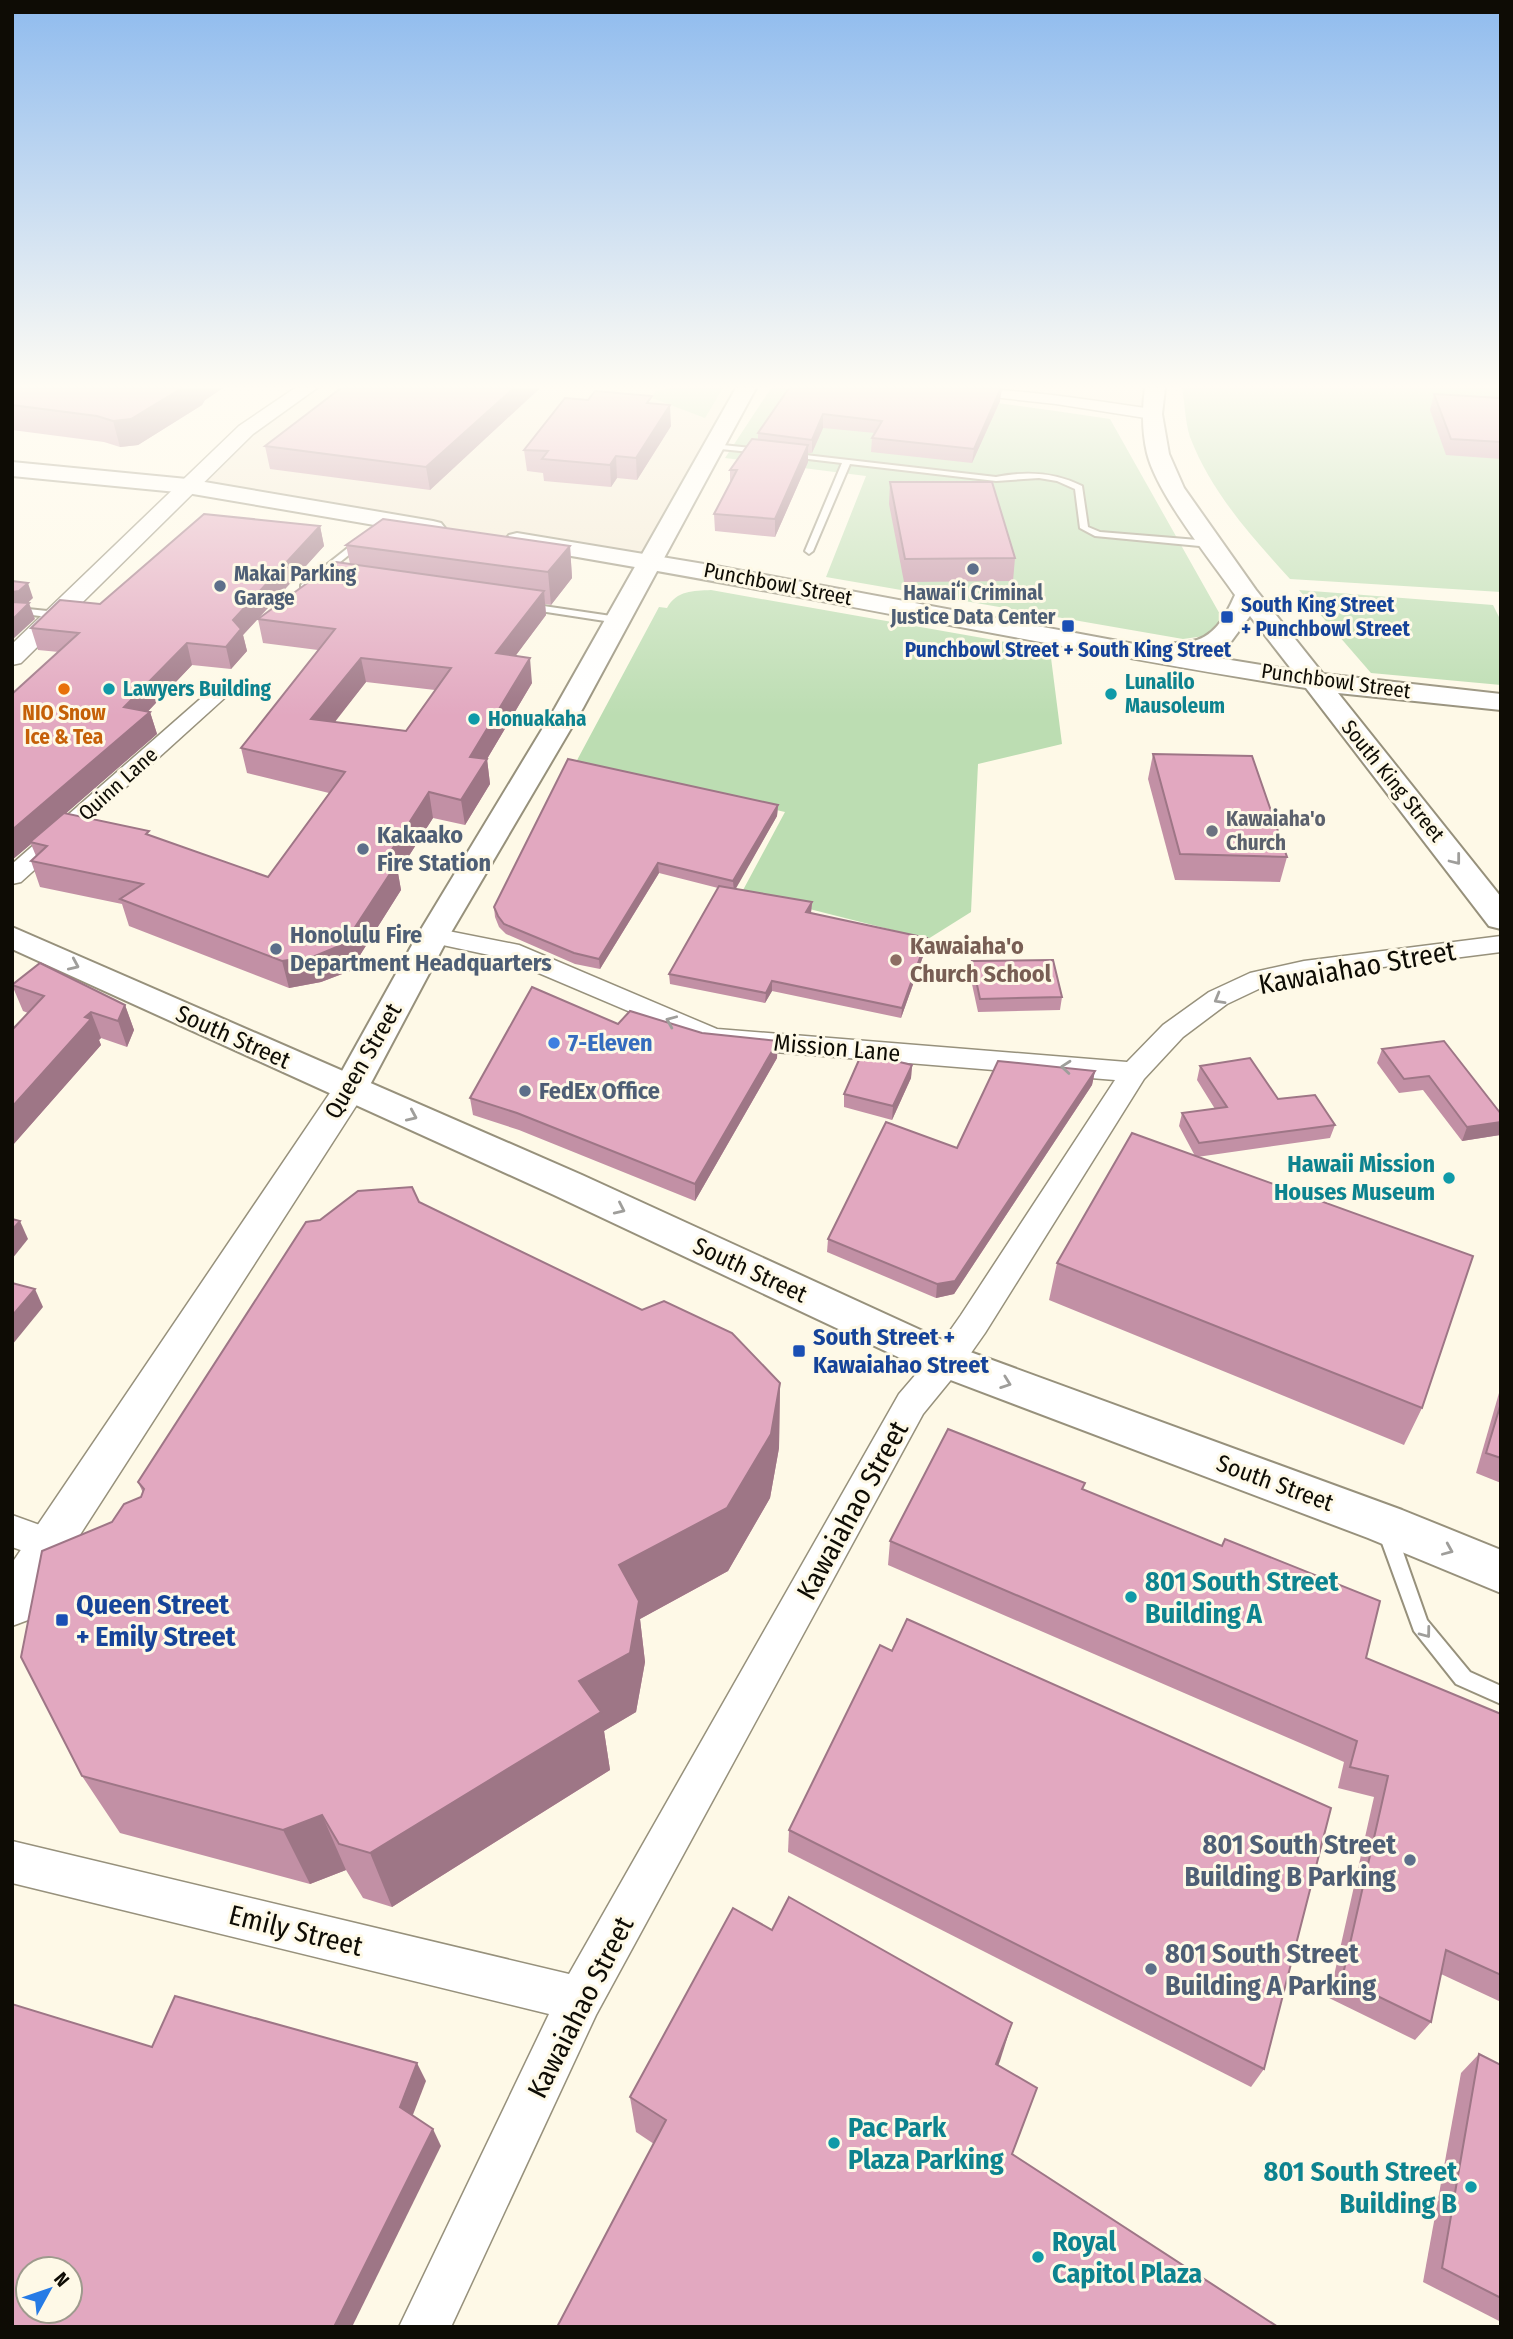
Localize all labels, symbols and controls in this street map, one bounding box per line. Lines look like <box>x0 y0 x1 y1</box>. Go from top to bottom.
street label: Punchbowl Street <box>702 557 855 611</box>
place label: Makai Parking Garage <box>234 561 357 611</box>
marker: Hawaiʻi Criminal Justice Data Center <box>965 561 981 577</box>
marker: Makai Parking Garage <box>212 578 228 594</box>
place label: Hawaiʻi Criminal Justice Data Center <box>889 580 1056 630</box>
place label: South King Street + Punchbowl Street <box>1241 592 1410 642</box>
marker: South King Street + Punchbowl Street <box>1219 609 1235 625</box>
marker: Punchbowl Street + South King Street <box>1060 618 1076 634</box>
place label: Punchbowl Street + South King Street <box>905 637 1232 663</box>
street label: Punchbowl Street <box>1260 658 1413 704</box>
place label: Lunalilo Mausoleum <box>1125 669 1225 719</box>
place label: Lawyers Building <box>123 676 272 702</box>
marker: NIO Snow Ice & Tea <box>56 681 72 697</box>
marker: Lawyers Building <box>101 681 117 697</box>
marker: Lunalilo Mausoleum <box>1103 686 1119 702</box>
place label: NIO Snow Ice & Tea <box>22 700 106 750</box>
place label: Honuakaha <box>488 706 586 732</box>
marker: Honuakaha <box>466 711 482 727</box>
street label: South King Street <box>1336 715 1450 847</box>
street label: Quinn Lane <box>73 742 163 826</box>
place label: Kawaiaha'o Church <box>1226 806 1326 856</box>
place label: Kakaako Fire Station <box>377 821 491 877</box>
marker: Kawaiaha'o Church <box>1204 823 1220 839</box>
marker: Kakaako Fire Station <box>355 841 371 857</box>
one-way arrow <box>1448 853 1461 865</box>
place label: Honolulu Fire Department Headquarters <box>290 921 552 977</box>
place label: Kawaiaha'o Church School <box>910 932 1052 988</box>
street label: Kawaiahao Street <box>1256 934 1459 1001</box>
marker: Honolulu Fire Department Headquarters <box>268 941 284 957</box>
marker: Kawaiaha'o Church School <box>888 952 904 968</box>
one-way arrow <box>67 957 80 971</box>
one-way arrow <box>1214 990 1227 1003</box>
street label: Queen Street <box>319 998 407 1124</box>
street label: South Street <box>171 999 295 1075</box>
one-way arrow <box>666 1015 678 1029</box>
place label: 7-Eleven <box>568 1029 653 1057</box>
street label: Mission Lane <box>772 1029 902 1067</box>
marker: 7-Eleven <box>546 1035 562 1051</box>
one-way arrow <box>1060 1060 1071 1075</box>
place label: FedEx Office <box>539 1077 660 1105</box>
marker: FedEx Office <box>517 1083 533 1099</box>
one-way arrow <box>405 1108 417 1122</box>
place label: Hawaii Mission Houses Museum <box>1274 1150 1435 1206</box>
marker: Hawaii Mission Houses Museum <box>1441 1170 1457 1186</box>
one-way arrow <box>613 1201 625 1215</box>
street label: South Street <box>689 1231 811 1309</box>
place label: South Street + Kawaiahao Street <box>813 1323 989 1379</box>
marker: South Street + Kawaiahao Street <box>791 1343 807 1359</box>
one-way arrow <box>999 1375 1011 1389</box>
street label: Kawaiahao Street <box>790 1414 916 1605</box>
street label: South Street <box>1213 1449 1337 1517</box>
one-way arrow <box>1441 1542 1453 1556</box>
place label: 801 South Street Building A <box>1145 1565 1340 1630</box>
place label: Queen Street + Emily Street <box>76 1588 237 1653</box>
marker: 801 South Street Building A <box>1123 1589 1139 1605</box>
marker: Queen Street + Emily Street <box>54 1612 70 1628</box>
one-way arrow <box>1418 1625 1431 1637</box>
place label: 801 South Street Building B Parking <box>1184 1828 1397 1893</box>
marker: 801 South Street Building B Parking <box>1402 1852 1418 1868</box>
street label: Emily Street <box>226 1898 367 1963</box>
street label: Kawaiahao Street <box>521 1910 641 2104</box>
place label: 801 South Street Building A Parking <box>1165 1937 1376 2002</box>
marker: 801 South Street Building A Parking <box>1143 1961 1159 1977</box>
place label: Pac Park Plaza Parking <box>848 2111 1004 2176</box>
marker: Pac Park Plaza Parking <box>826 2135 842 2151</box>
place label: 801 South Street Building B <box>1263 2155 1458 2220</box>
marker: 801 South Street Building B <box>1463 2179 1479 2195</box>
place label: Royal Capitol Plaza <box>1052 2225 1202 2290</box>
marker: Royal Capitol Plaza <box>1030 2249 1046 2265</box>
north arrow <box>14 2255 84 2325</box>
text: N <box>49 2268 74 2291</box>

